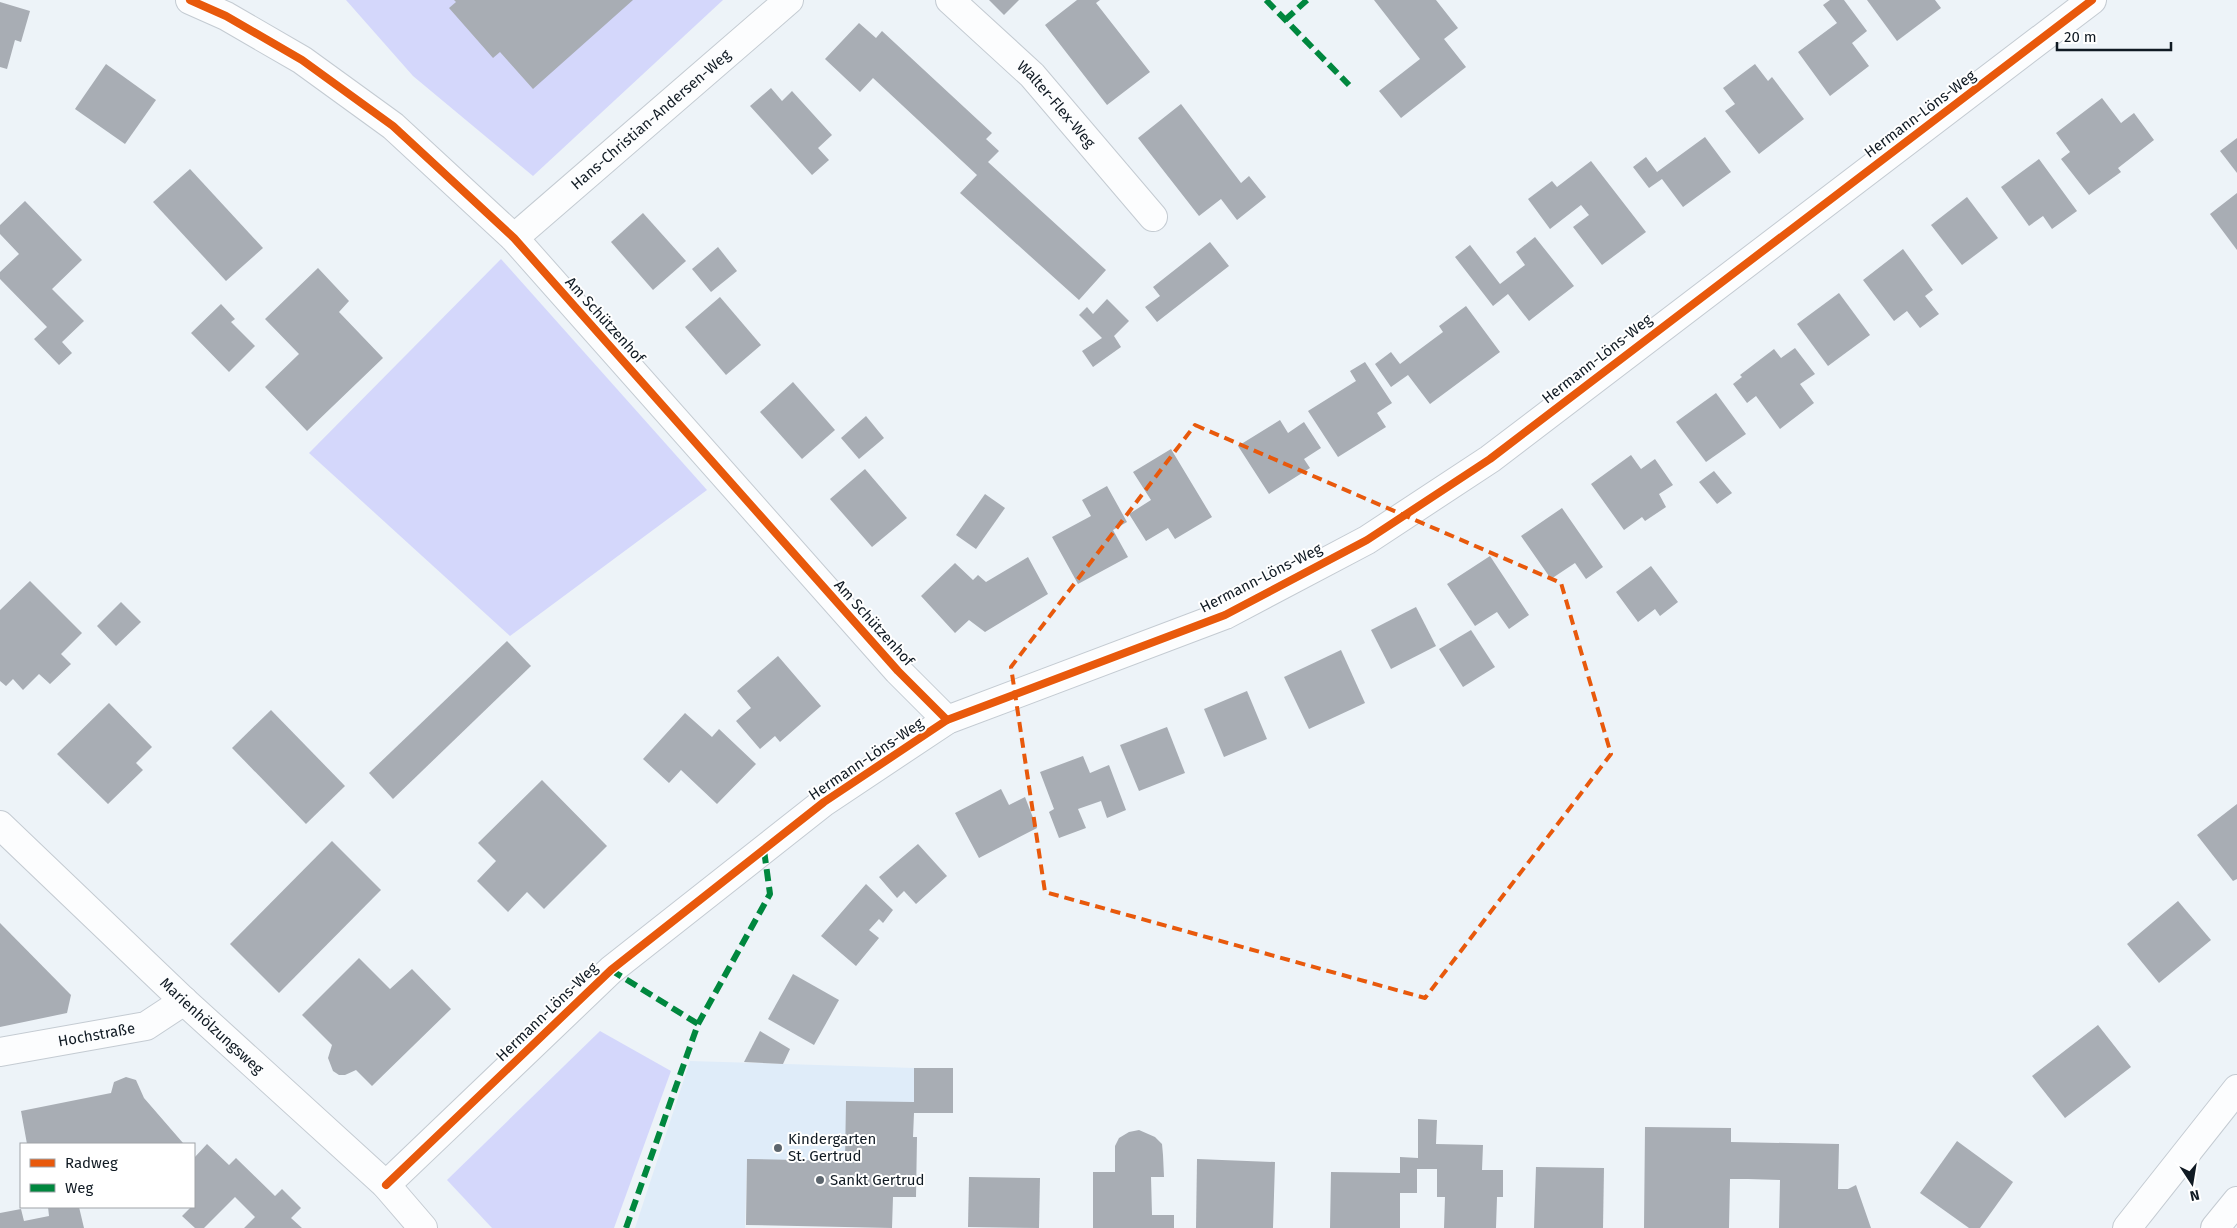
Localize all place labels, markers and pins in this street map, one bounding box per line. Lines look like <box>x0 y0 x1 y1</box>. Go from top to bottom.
place label: Kindergarten St. Gertrud <box>788 1130 876 1165</box>
marker: Kindergarten St. Gertrud <box>772 1142 784 1154</box>
place label: Sankt Gertrud <box>830 1171 925 1189</box>
marker: Sankt Gertrud <box>814 1174 826 1186</box>

